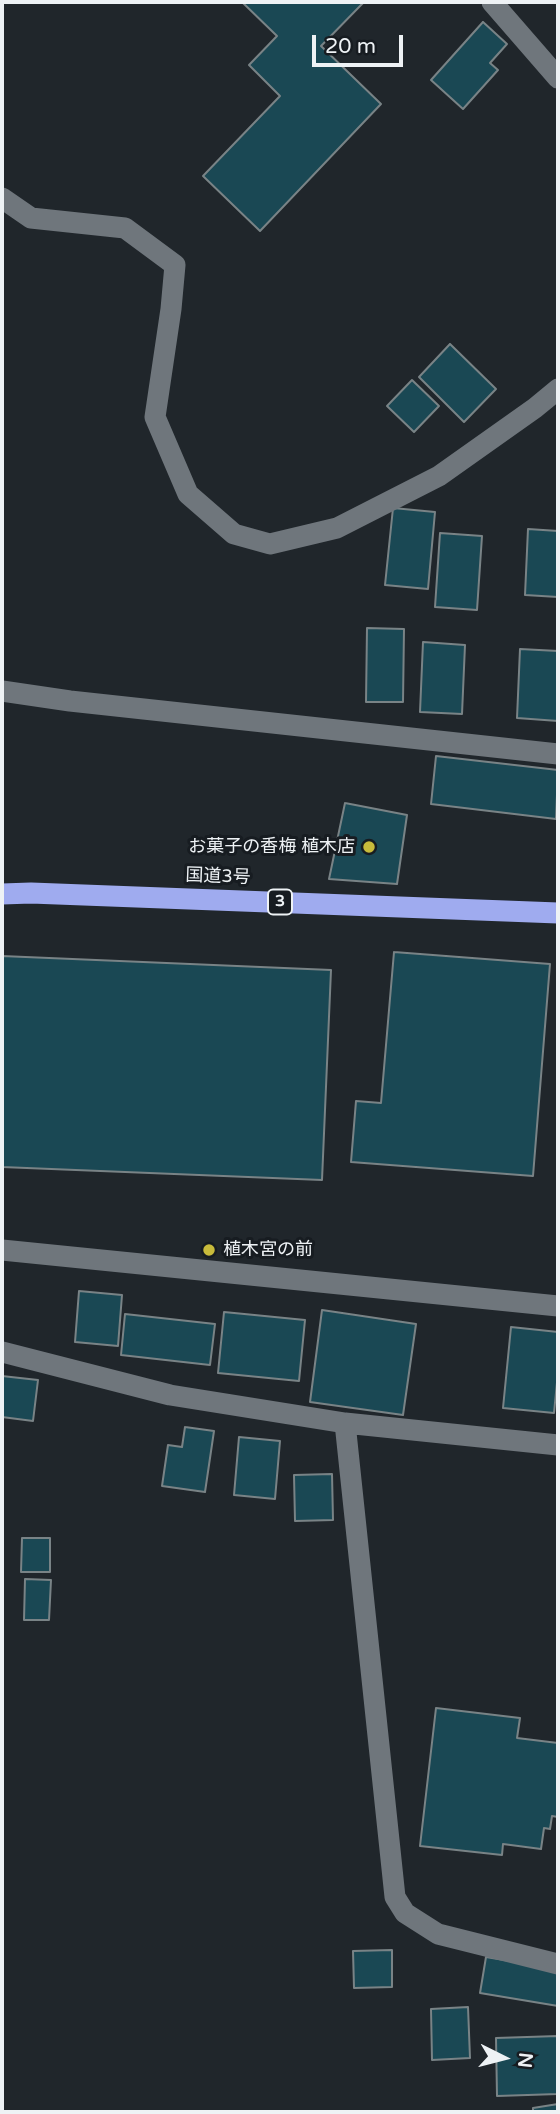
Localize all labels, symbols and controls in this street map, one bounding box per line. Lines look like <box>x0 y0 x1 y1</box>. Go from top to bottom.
scale bar <box>315 21 406 65</box>
text: 20 m <box>325 34 376 59</box>
place label: お菓子の香梅 植木店 <box>188 836 355 858</box>
marker: お菓子の香梅 植木店 <box>361 839 377 855</box>
street label: 国道3号 <box>185 865 251 889</box>
road number: 3 <box>268 890 292 914</box>
place label: 植木宮の前 <box>223 1239 313 1261</box>
marker: 植木宮の前 <box>201 1242 217 1258</box>
north arrow <box>469 2023 539 2093</box>
text: N <box>513 2051 537 2069</box>

